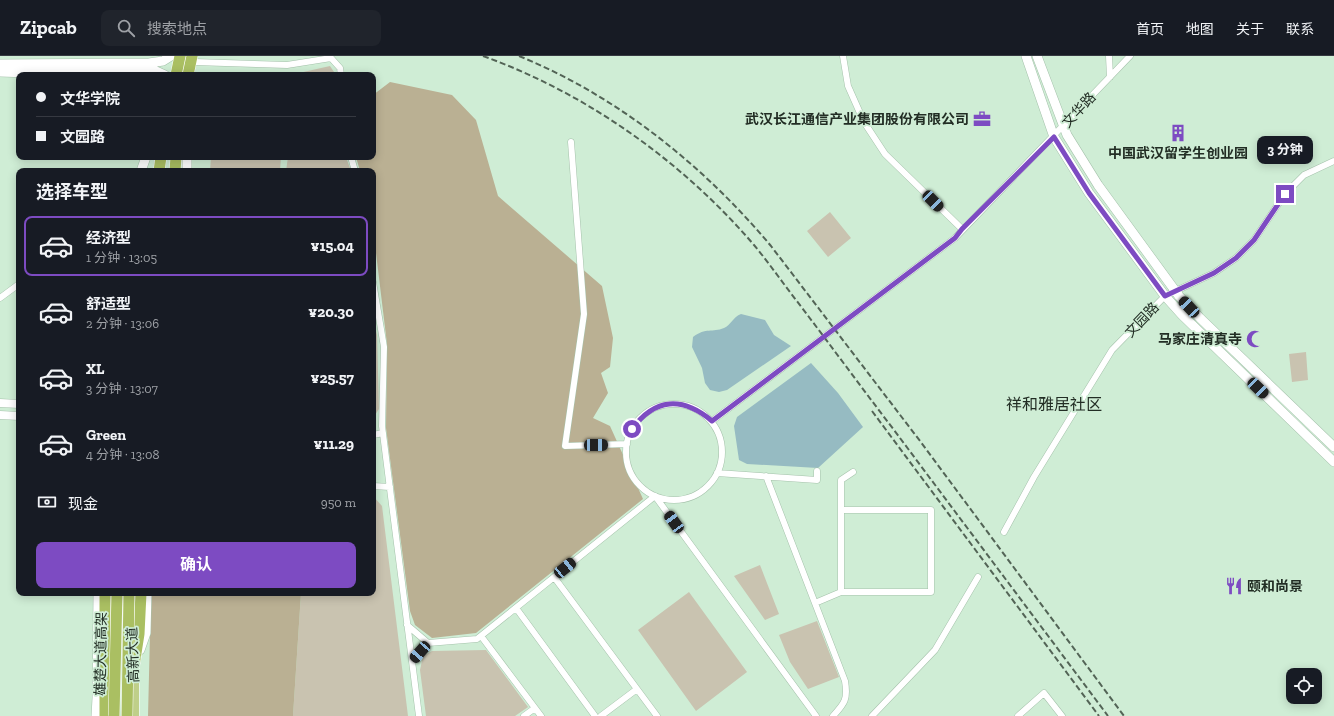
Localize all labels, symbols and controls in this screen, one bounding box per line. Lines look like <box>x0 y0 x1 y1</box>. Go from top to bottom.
search box <box>101 10 381 46</box>
text: Zipcab <box>20 16 77 39</box>
icon: search <box>115 17 137 39</box>
text: 搜索地点 <box>147 20 207 38</box>
text: 首页 <box>1136 21 1164 38</box>
text: 地图 <box>1186 21 1214 38</box>
text: 关于 <box>1236 21 1264 38</box>
text: 联系 <box>1286 21 1314 38</box>
street label: 文华路 <box>1058 89 1100 131</box>
text: 文华学院 <box>60 90 120 108</box>
office icon: 武汉长江通信产业集团股份有限公司 <box>972 109 992 129</box>
place label: 武汉长江通信产业集团股份有限公司 <box>745 111 969 128</box>
building icon: 中国武汉留学生创业园 <box>1168 123 1188 143</box>
text: 文园路 <box>60 128 105 146</box>
callout: 3 分钟 <box>1257 136 1313 164</box>
text: 3 分钟 <box>1267 142 1303 157</box>
place label: 中国武汉留学生创业园 <box>1108 145 1248 162</box>
text: 选择车型 <box>36 181 108 203</box>
route end <box>1276 185 1294 203</box>
car <box>920 188 946 214</box>
icon: car <box>38 228 74 264</box>
text: 经济型 <box>86 229 131 247</box>
text: ¥15.04 <box>311 237 354 255</box>
text: 1 分钟 · 13:05 <box>86 250 157 265</box>
icon: car <box>38 294 74 330</box>
car <box>1176 294 1202 320</box>
text: 舒适型 <box>86 295 131 313</box>
street label: 文园路 <box>1121 299 1163 341</box>
text: ¥20.30 <box>308 303 354 321</box>
text: 2 分钟 · 13:06 <box>86 316 159 331</box>
mosque icon: 马家庄清真寺 <box>1245 329 1265 349</box>
place label: 马家庄清真寺 <box>1158 331 1242 348</box>
icon: car <box>38 360 74 396</box>
text: XL <box>86 360 104 378</box>
text: ¥25.57 <box>311 369 354 387</box>
car <box>1245 375 1271 401</box>
text: 3 分钟 · 13:07 <box>86 381 158 396</box>
district label: 祥和雅居社区 <box>1006 395 1102 414</box>
route start <box>623 420 641 438</box>
icon: car <box>38 426 74 462</box>
text: Green <box>86 426 126 444</box>
text: ¥11.29 <box>313 435 354 453</box>
car <box>584 439 608 451</box>
text: 4 分钟 · 13:08 <box>86 447 159 462</box>
icon: cash <box>36 491 58 513</box>
text: 现金 <box>68 495 98 513</box>
text: 950 m <box>321 495 356 510</box>
car <box>662 509 686 535</box>
button: 确认 <box>36 542 356 588</box>
car <box>552 556 578 580</box>
restaurant icon: 颐和尚景 <box>1224 576 1244 596</box>
place label: 颐和尚景 <box>1247 578 1303 595</box>
street label: 雄楚大道高架 <box>92 612 110 696</box>
street label: 高新大道 <box>124 627 142 683</box>
car <box>408 639 432 665</box>
map controls <box>1286 668 1322 704</box>
button: locate <box>1286 668 1322 704</box>

